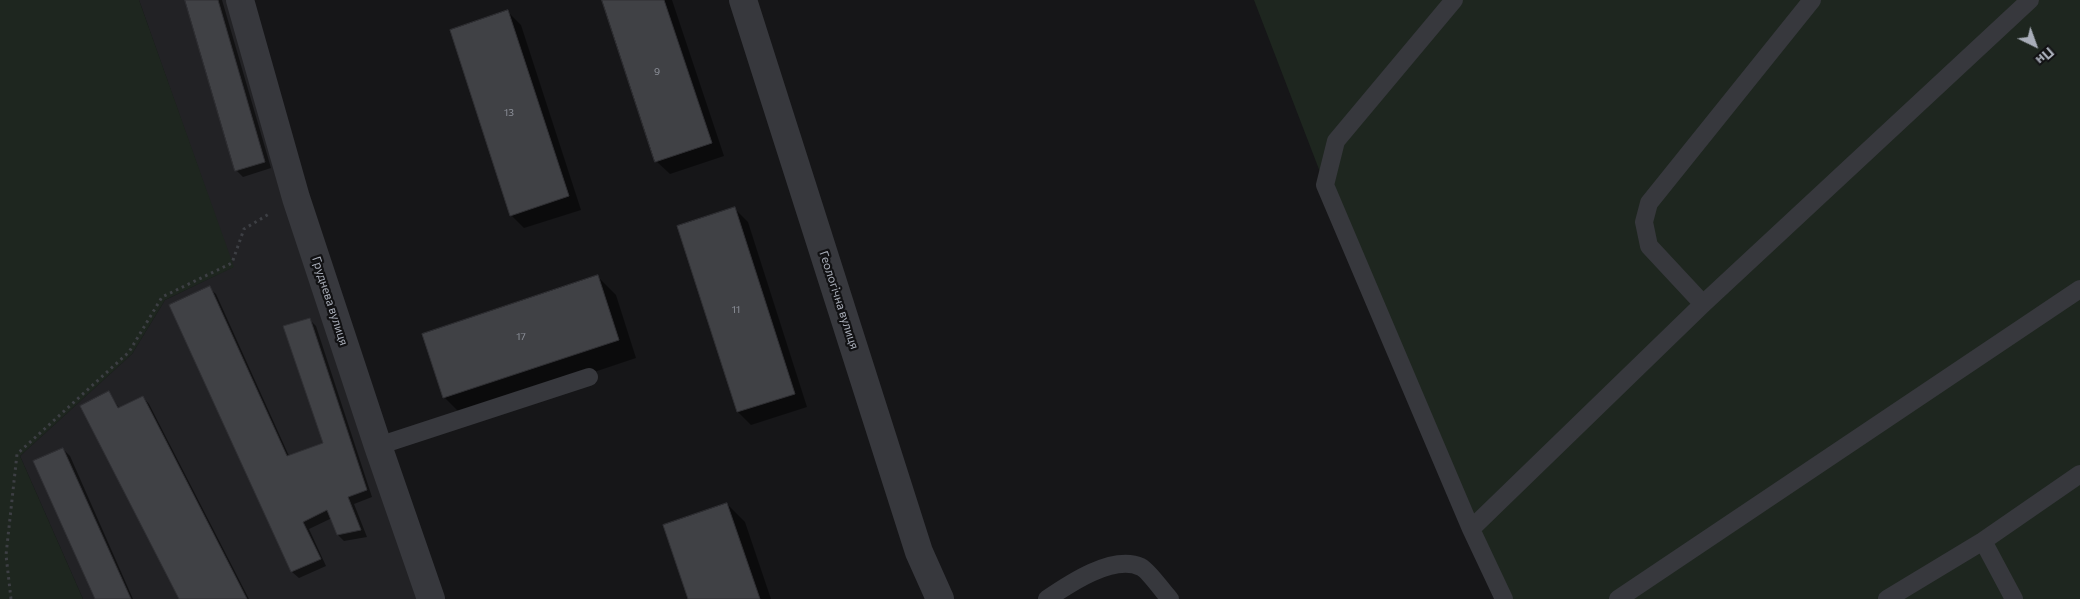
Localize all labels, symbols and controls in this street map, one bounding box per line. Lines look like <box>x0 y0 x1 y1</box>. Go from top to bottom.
north arrow <box>2010 20 2060 70</box>
text: Пн <box>2033 44 2058 69</box>
house number: 9 <box>654 66 660 78</box>
house number: 13 <box>504 107 514 119</box>
street label: Геологічна вулиця <box>816 249 862 351</box>
street label: Груднева вулиця <box>309 255 351 347</box>
house number: 11 <box>732 304 740 316</box>
house number: 17 <box>516 331 526 343</box>

